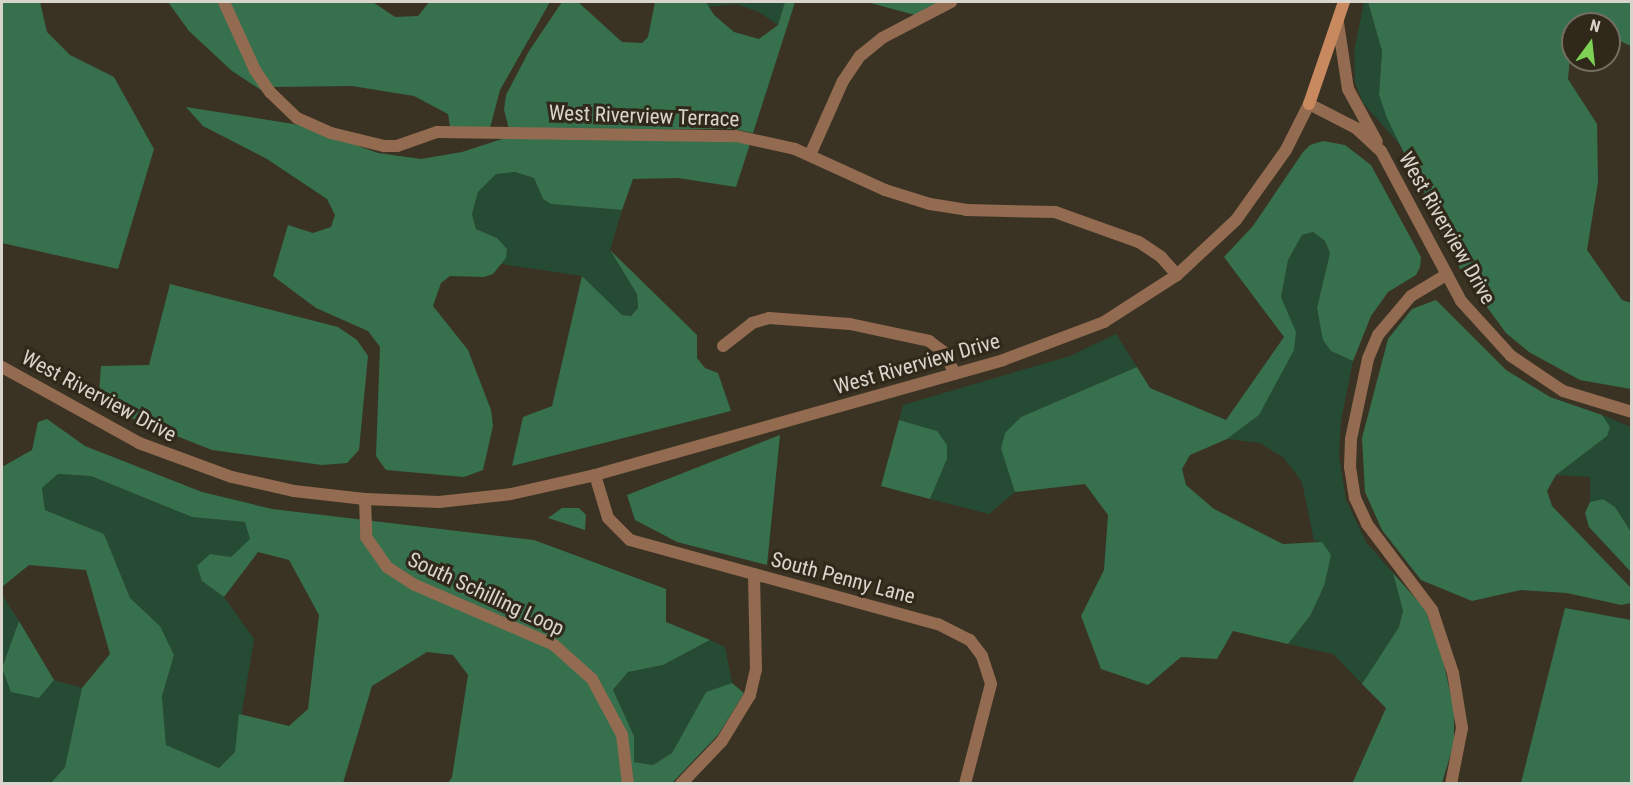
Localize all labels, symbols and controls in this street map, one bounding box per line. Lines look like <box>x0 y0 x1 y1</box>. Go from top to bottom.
north arrow <box>1561 12 1621 72</box>
text: N <box>1588 16 1602 37</box>
street label: West Riverview Terrace <box>548 100 740 132</box>
street label: West Riverview Drive <box>1393 147 1501 309</box>
street label: West Riverview Drive <box>831 328 1003 400</box>
street label: West Riverview Drive <box>17 345 181 447</box>
street label: South Schilling Loop <box>404 547 568 641</box>
street label: South Penny Lane <box>768 547 918 609</box>

